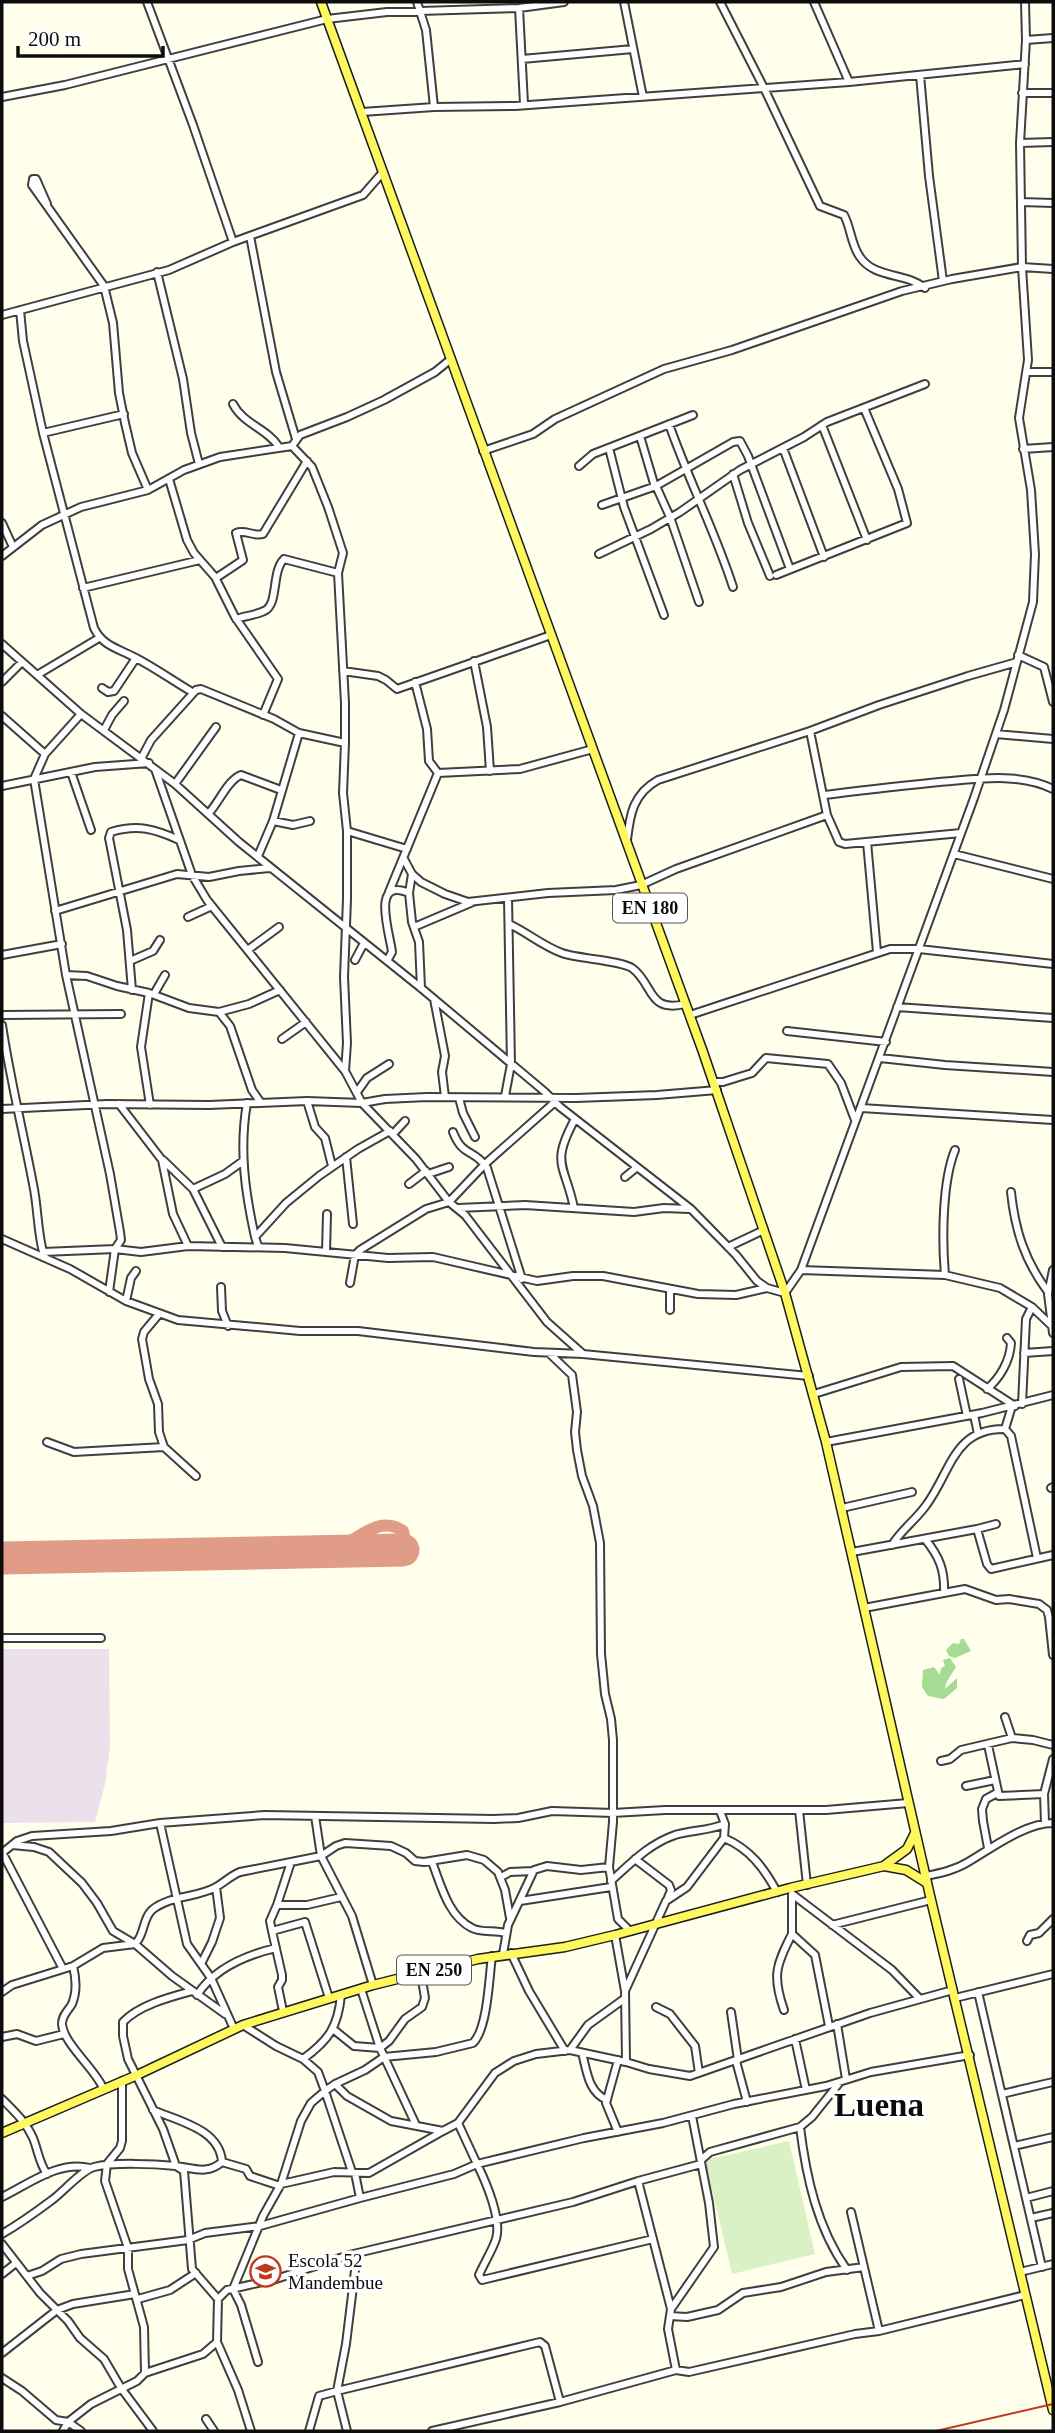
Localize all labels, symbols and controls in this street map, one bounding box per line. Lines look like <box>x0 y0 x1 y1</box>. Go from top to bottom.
scale bar <box>18 14 163 58</box>
text: 200 m <box>28 27 81 51</box>
road number: EN 180 <box>613 894 687 923</box>
road number: EN 250 <box>397 1956 471 1984</box>
district label: Luena <box>834 2087 924 2123</box>
place label: Escola 52 Mandembue <box>288 2250 383 2293</box>
school or university icon: Escola 52 Mandembue <box>248 2254 282 2288</box>

